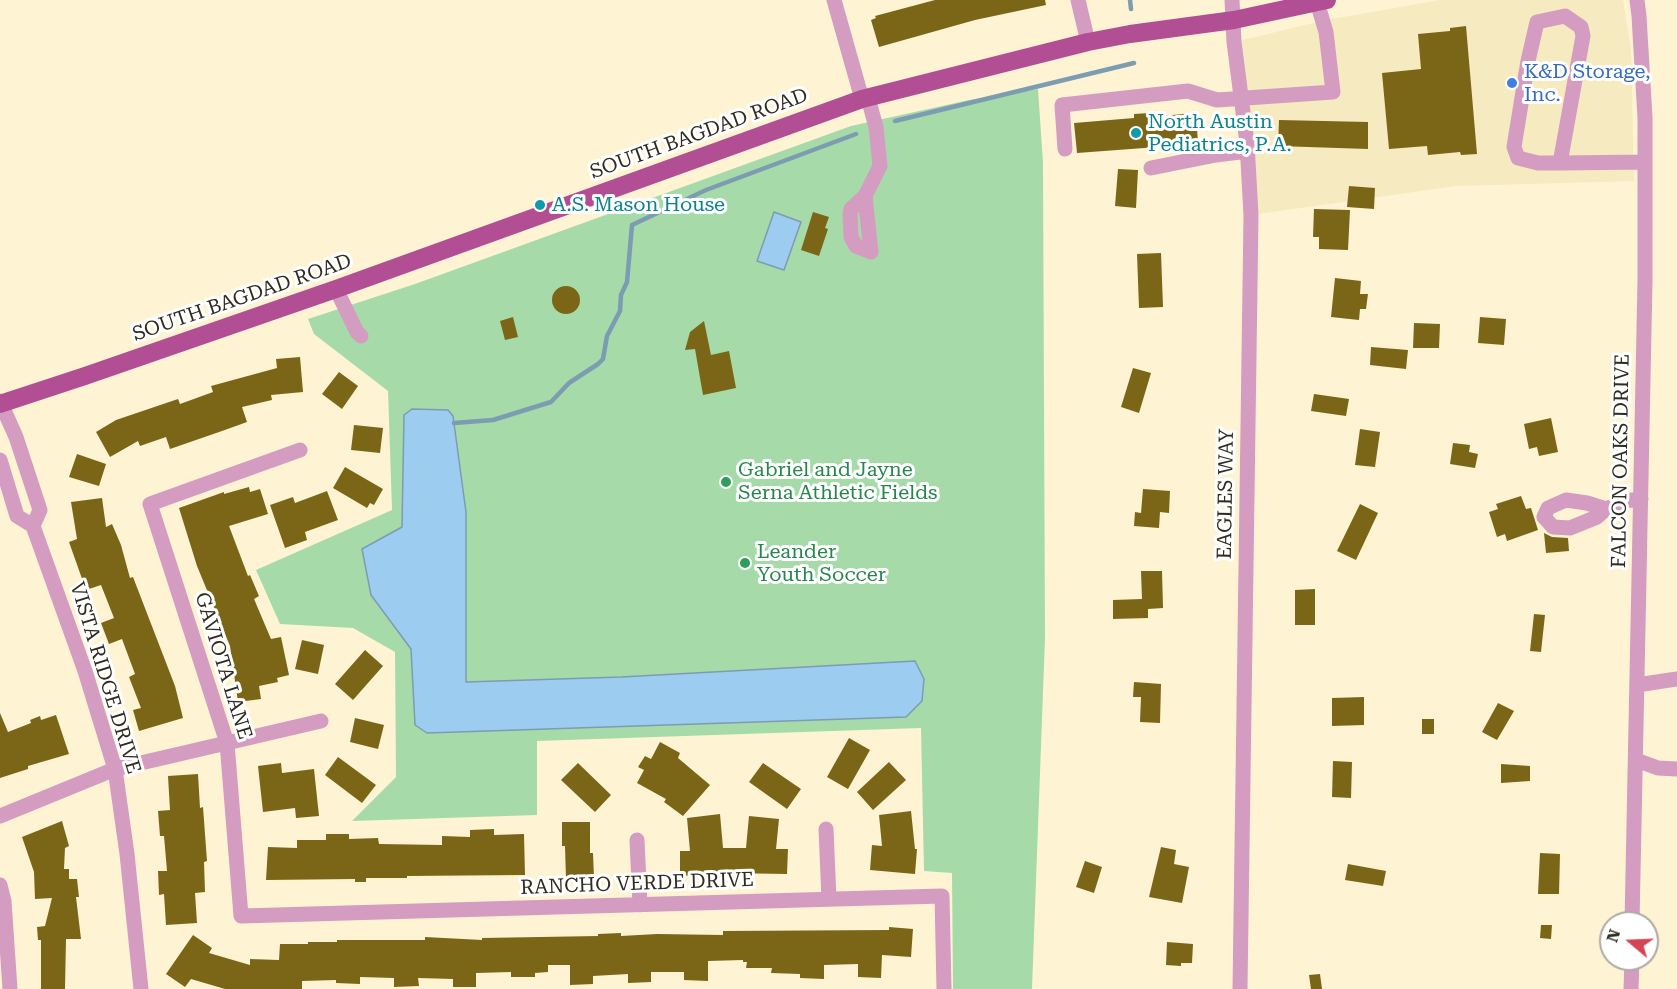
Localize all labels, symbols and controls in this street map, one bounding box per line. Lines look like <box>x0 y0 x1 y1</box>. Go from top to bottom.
place label: K&D Storage, Inc. <box>1524 60 1651 107</box>
marker: K&D Storage, Inc. <box>1505 76 1519 90</box>
street label: SOUTH BAGDAD ROAD <box>587 83 811 185</box>
place label: North Austin Pediatrics, P.A. <box>1148 110 1292 157</box>
marker: North Austin Pediatrics, P.A. <box>1129 126 1143 140</box>
place label: A.S. Mason House <box>552 193 725 217</box>
marker: A.S. Mason House <box>533 198 547 212</box>
street label: SOUTH BAGDAD ROAD <box>129 249 355 347</box>
street label: FALCON OAKS DRIVE <box>1607 354 1635 568</box>
street label: EAGLES WAY <box>1213 428 1239 560</box>
place label: Gabriel and Jayne Serna Athletic Fields <box>738 458 938 505</box>
marker: Gabriel and Jayne Serna Athletic Fields <box>719 475 733 489</box>
place label: Leander Youth Soccer <box>757 540 886 587</box>
marker: Leander Youth Soccer <box>738 556 752 570</box>
street label: VISTA RIDGE DRIVE <box>64 579 146 777</box>
street label: GAVIOTA LANE <box>189 590 257 742</box>
street label: RANCHO VERDE DRIVE <box>520 868 754 900</box>
north arrow <box>1599 911 1659 971</box>
text: N <box>1602 927 1624 945</box>

